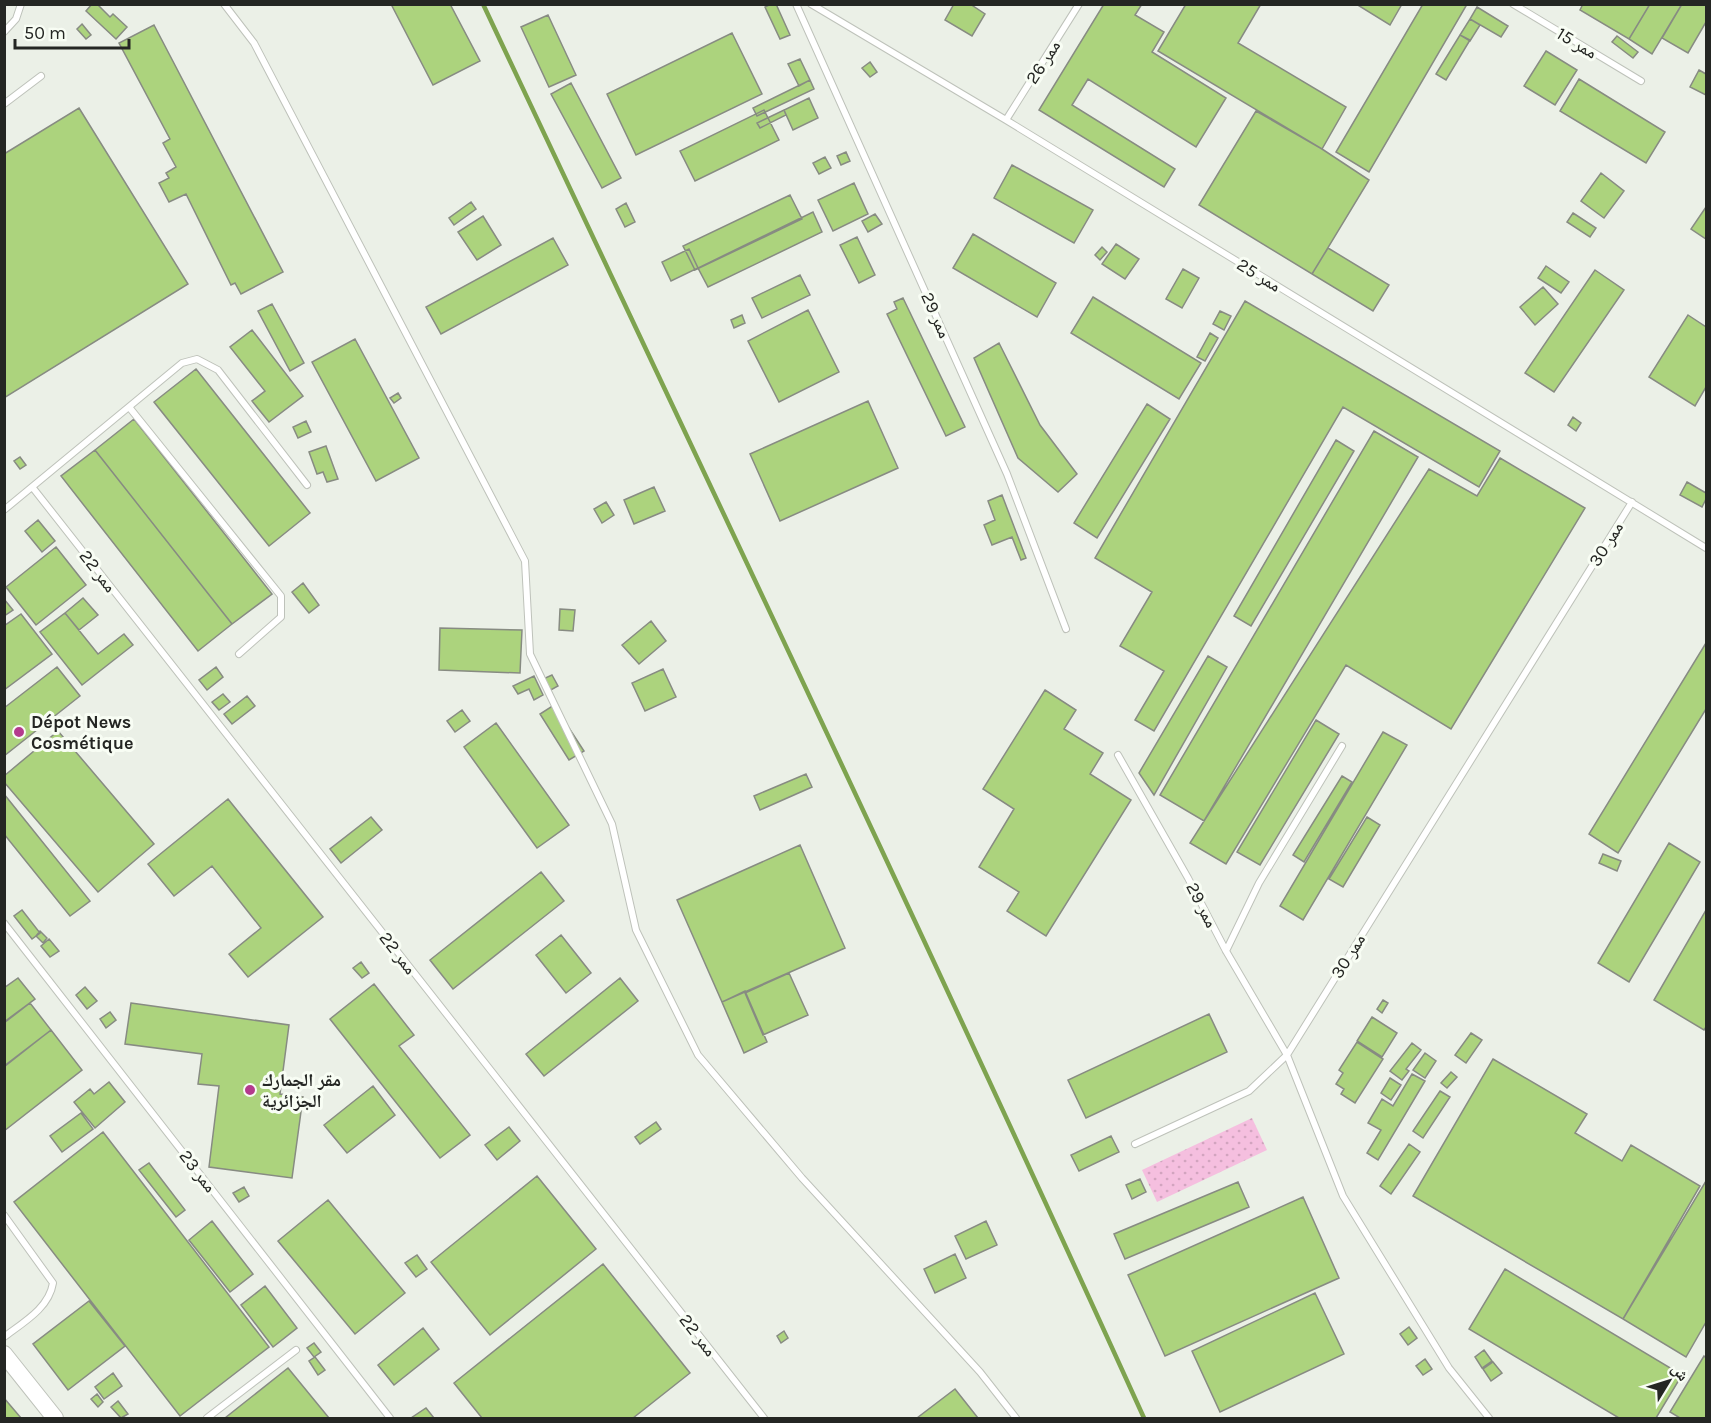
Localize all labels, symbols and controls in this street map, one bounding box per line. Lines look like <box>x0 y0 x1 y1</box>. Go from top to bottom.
scale bar <box>15 12 129 50</box>
text: 50 m <box>24 22 66 44</box>
street label: ممر 15 <box>1553 22 1601 64</box>
street label: ممر 26 <box>1021 36 1065 88</box>
street label: ممر 25 <box>1233 253 1285 297</box>
street label: ممر 29 <box>916 289 956 341</box>
street label: ممر 30 <box>1584 518 1628 570</box>
street label: ممر 22 <box>75 545 121 597</box>
place label: Dépot News Cosmétique <box>31 711 134 754</box>
marker: Dépot News Cosmétique <box>12 725 26 739</box>
street label: ممر 29 <box>1181 879 1223 931</box>
street label: ممر 22 <box>375 927 421 979</box>
street label: ممر 30 <box>1326 930 1370 982</box>
place label: مقر الجمارك الجزائرية <box>262 1069 341 1112</box>
marker: مقر الجمارك الجزائرية <box>243 1083 257 1097</box>
street label: ممر 23 <box>174 1145 222 1197</box>
street label: ممر 22 <box>675 1309 721 1361</box>
north arrow <box>1639 1351 1699 1411</box>
text: ش <box>1668 1360 1693 1385</box>

